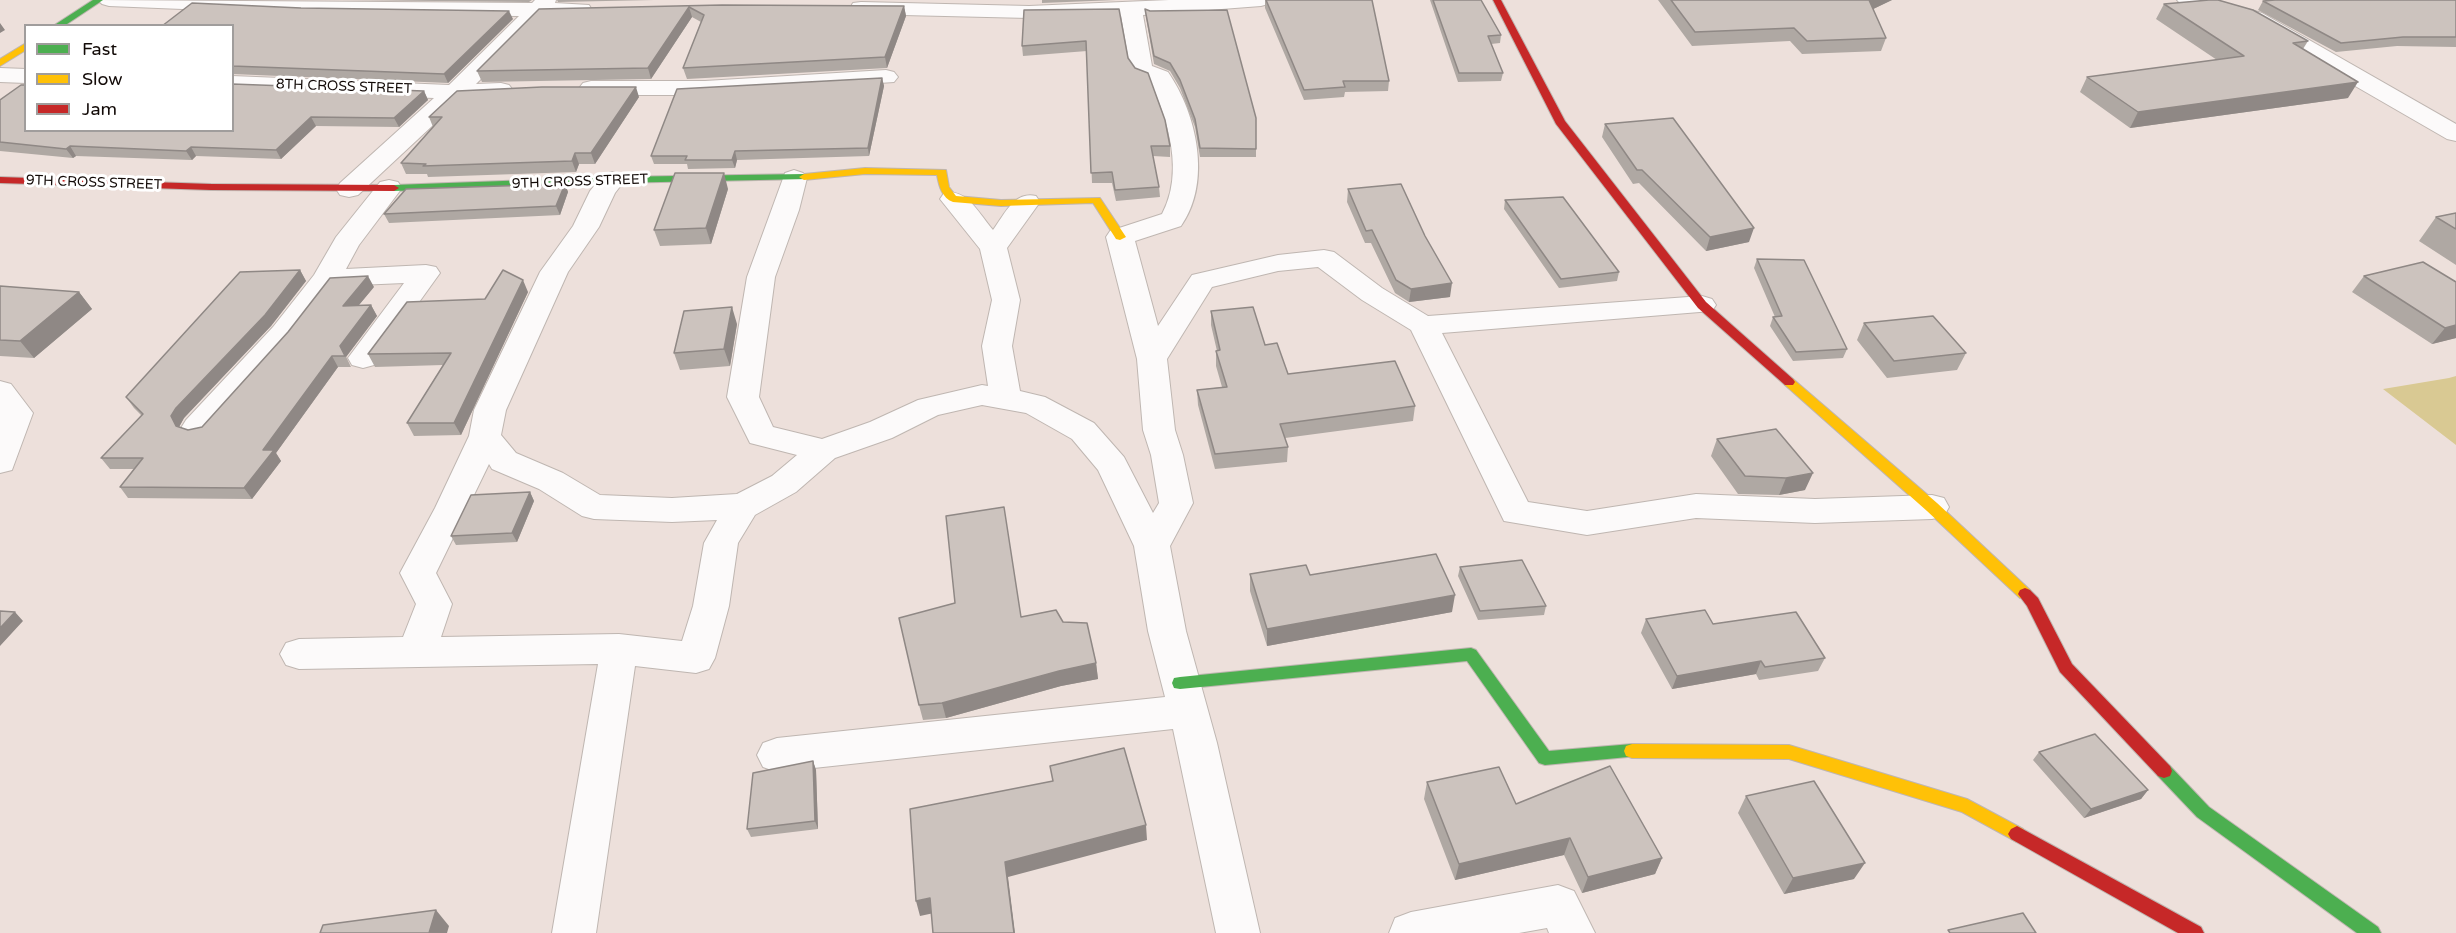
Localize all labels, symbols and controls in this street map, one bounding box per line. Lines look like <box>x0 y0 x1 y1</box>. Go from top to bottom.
legend <box>24 24 234 132</box>
text: Fast <box>82 38 117 60</box>
text: Slow <box>82 68 123 90</box>
street label: 8TH CROSS STREET <box>276 76 412 98</box>
text: Jam <box>82 98 117 120</box>
street label: 9TH CROSS STREET <box>512 171 648 193</box>
street label: 9TH CROSS STREET <box>26 172 162 194</box>

